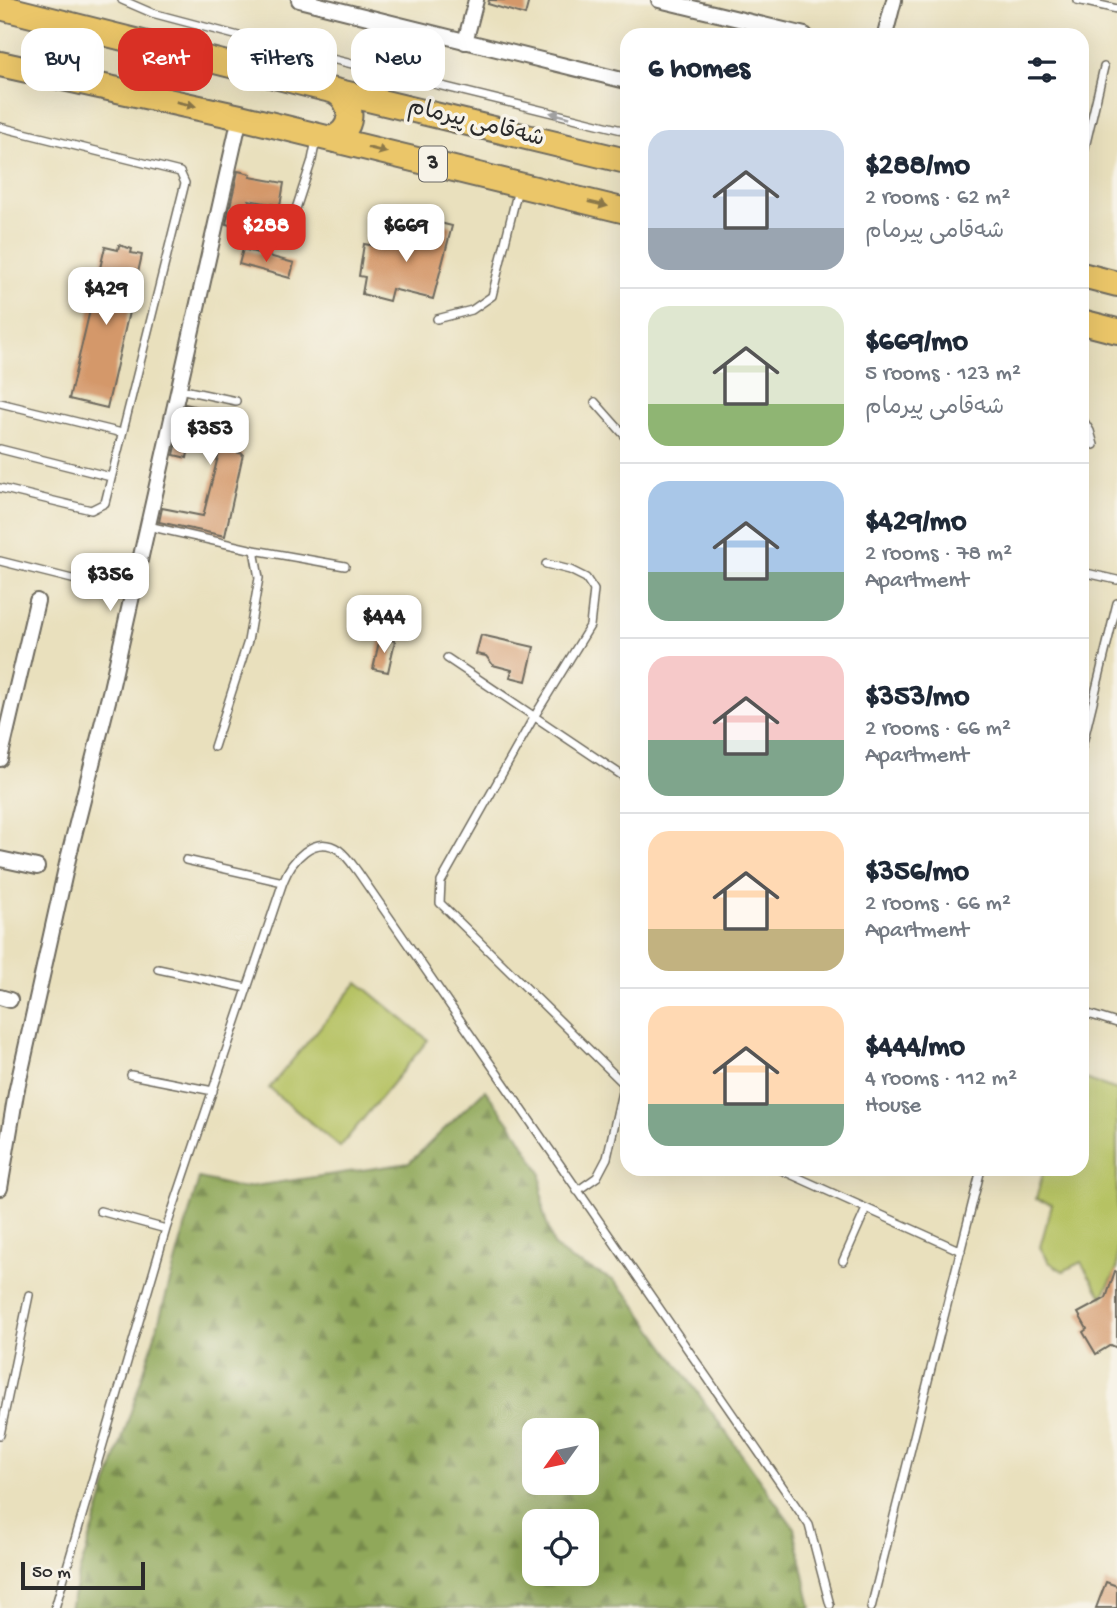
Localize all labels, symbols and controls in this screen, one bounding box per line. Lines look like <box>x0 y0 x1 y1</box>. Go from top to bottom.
chip: Buy <box>21 28 104 91</box>
chip: Rent <box>118 28 213 91</box>
chip: Filters <box>227 28 337 91</box>
chip: New <box>351 28 445 91</box>
icon: filters <box>1023 51 1061 89</box>
text: 6 homes <box>648 53 750 88</box>
street label: شەقامی پیرمام <box>405 94 547 155</box>
one-way arrow <box>175 99 197 110</box>
one-way arrow <box>549 109 571 120</box>
one-way arrow <box>367 145 389 156</box>
road number: 3 <box>419 146 447 182</box>
text: $288/mo <box>865 150 970 185</box>
icon: home <box>704 158 788 242</box>
text: 2 rooms · 62 m² <box>865 185 1010 212</box>
one-way arrow <box>588 199 610 210</box>
pin: $288 <box>225 204 307 264</box>
pin: $669 <box>365 204 447 264</box>
text: $288 <box>243 213 289 240</box>
text: $669 <box>383 213 429 240</box>
text: شەقامی پیرمام <box>865 219 1004 246</box>
pin: $429 <box>65 268 147 327</box>
text: $429 <box>84 276 128 303</box>
text: $669/mo <box>865 326 968 361</box>
icon: home <box>704 334 788 418</box>
text: 5 rooms · 123 m² <box>865 361 1021 388</box>
text: شەقامی پیرمام <box>865 395 1004 422</box>
pin: $353 <box>169 407 251 467</box>
text: $353 <box>187 416 233 443</box>
text: $429/mo <box>865 506 966 541</box>
icon: home <box>704 509 788 593</box>
text: 2 rooms · 78 m² <box>865 541 1012 568</box>
pin: $356 <box>69 554 151 613</box>
text: $356 <box>87 562 133 589</box>
text: Apartment <box>865 568 969 595</box>
pin: $444 <box>343 596 425 655</box>
text: $444 <box>363 604 405 631</box>
text: $353/mo <box>865 681 969 716</box>
icon: home <box>704 684 788 768</box>
text: 2 rooms · 66 m² <box>865 716 1011 743</box>
text: Apartment <box>865 743 969 770</box>
text: $356/mo <box>865 856 969 891</box>
icon: home <box>704 859 788 943</box>
text: 2 rooms · 66 m² <box>865 891 1011 918</box>
text: Apartment <box>865 918 969 945</box>
text: $444/mo <box>865 1031 965 1066</box>
icon: home <box>704 1034 788 1118</box>
text: 4 rooms · 112 m² <box>865 1066 1017 1093</box>
text: House <box>865 1093 921 1120</box>
north arrow <box>522 1418 598 1494</box>
map controls <box>522 1418 599 1586</box>
button: locate <box>522 1509 599 1586</box>
scale bar <box>21 1559 145 1591</box>
text: 50 m <box>32 1562 71 1585</box>

